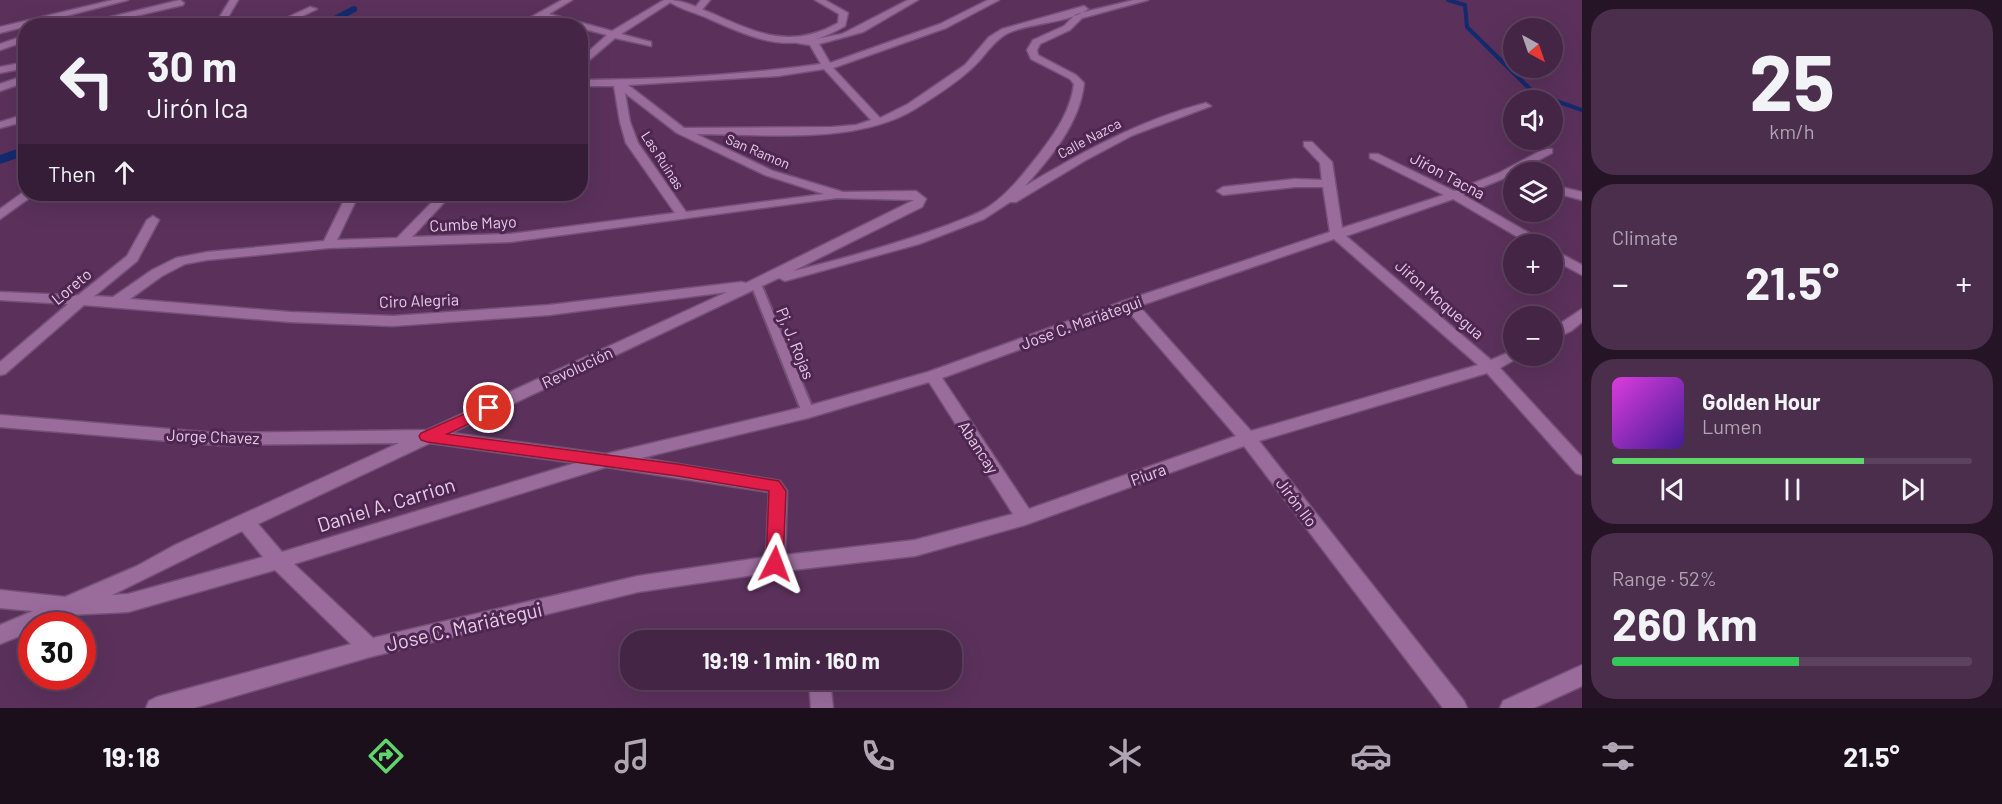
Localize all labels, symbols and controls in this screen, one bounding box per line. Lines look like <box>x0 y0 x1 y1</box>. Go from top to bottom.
north arrow <box>1503 18 1563 78</box>
map controls <box>1503 18 1563 366</box>
text: 25 <box>1749 33 1835 127</box>
text: 30 m <box>147 40 237 90</box>
icon: left <box>48 42 126 120</box>
button: sound <box>1503 90 1563 150</box>
text: Jirón Ica <box>147 91 248 123</box>
street label: Calle Nazca <box>1054 114 1124 162</box>
text: km/h <box>1769 119 1815 143</box>
street label: Las Ruinas <box>638 128 688 192</box>
street label: San Ramon <box>723 130 793 172</box>
street label: Jiŕon Tacna <box>1407 147 1489 203</box>
icon: ahead <box>108 156 141 189</box>
text: Then <box>48 160 96 186</box>
button: layers <box>1503 162 1563 222</box>
street label: Cumbe Mayo <box>429 211 517 235</box>
text: Climate <box>1612 225 1678 249</box>
button: + <box>1503 234 1563 294</box>
street label: Jiŕon Moquegua <box>1392 255 1488 343</box>
text: 21.5° <box>1745 255 1839 309</box>
text: − <box>1612 263 1629 303</box>
text: + <box>1956 263 1972 303</box>
street label: Loreto <box>47 264 95 308</box>
street label: Ciro Alegria <box>379 289 459 311</box>
street label: Jose C. Mariátegui <box>1018 291 1144 353</box>
street label: Pj, J. Rojas <box>773 304 819 382</box>
button: − <box>1503 306 1563 366</box>
street label: Revolución <box>539 342 615 392</box>
pin <box>463 382 514 433</box>
text: Golden Hour <box>1702 388 1820 414</box>
icon: arrive <box>472 391 505 424</box>
text: Lumen <box>1702 414 1762 438</box>
street label: Abancay <box>955 417 1003 477</box>
street label: Jorge Chavez <box>166 425 260 447</box>
street label: Piura <box>1128 459 1168 489</box>
street label: Daniel A. Carrion <box>314 472 458 536</box>
icon: previous <box>1656 473 1689 506</box>
icon: pause <box>1776 473 1809 506</box>
icon: next <box>1896 473 1929 506</box>
street label: Jirón Ilo <box>1273 474 1321 530</box>
position arrow <box>743 532 807 596</box>
text: Range · 52% <box>1612 566 1717 590</box>
street label: Jose C. Mariátegui <box>384 596 544 656</box>
text: 260 km <box>1612 596 1758 650</box>
speed limit sign: 30 <box>18 612 96 690</box>
text: 19:19 · 1 min · 160 m <box>702 647 880 673</box>
icon: directions <box>365 735 407 777</box>
icon: music <box>611 735 653 777</box>
icon: phone <box>857 735 899 777</box>
icon: climate <box>1104 735 1146 777</box>
icon: car <box>1350 735 1392 777</box>
icon: filters <box>1597 735 1639 777</box>
text: 19:18 <box>102 740 160 772</box>
text: 21.5° <box>1843 740 1900 772</box>

